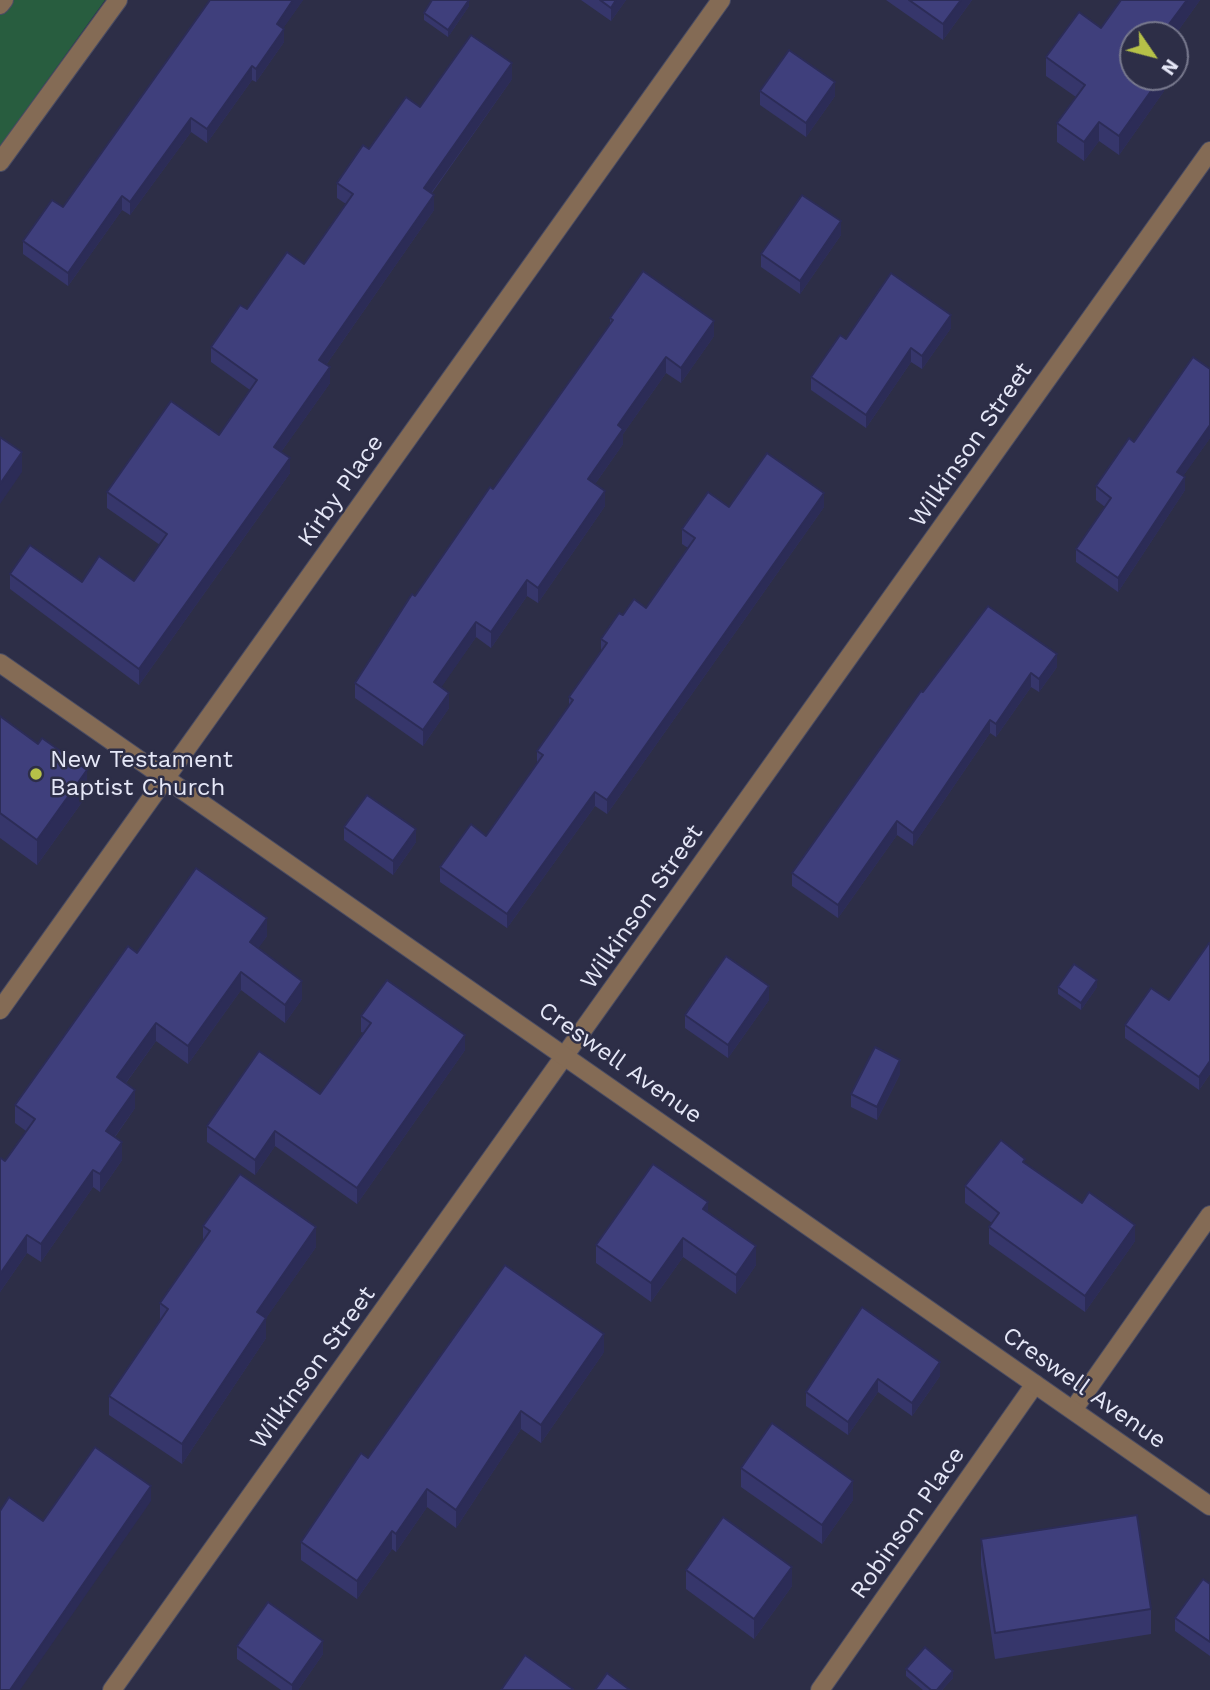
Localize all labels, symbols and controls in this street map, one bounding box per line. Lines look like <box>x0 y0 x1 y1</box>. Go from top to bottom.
north arrow <box>1119 21 1189 91</box>
text: N <box>1157 55 1183 80</box>
street label: Wilkinson Street <box>904 357 1038 533</box>
street label: Kirby Place <box>292 429 390 553</box>
place label: New Testament Baptist Church <box>50 746 233 802</box>
marker: New Testament Baptist Church <box>28 766 44 782</box>
street label: Wilkinson Street <box>575 819 709 995</box>
street label: Creswell Avenue <box>533 996 707 1130</box>
street label: Wilkinson Street <box>244 1281 382 1455</box>
street label: Creswell Avenue <box>997 1321 1171 1455</box>
street label: Robinson Place <box>845 1441 971 1605</box>

